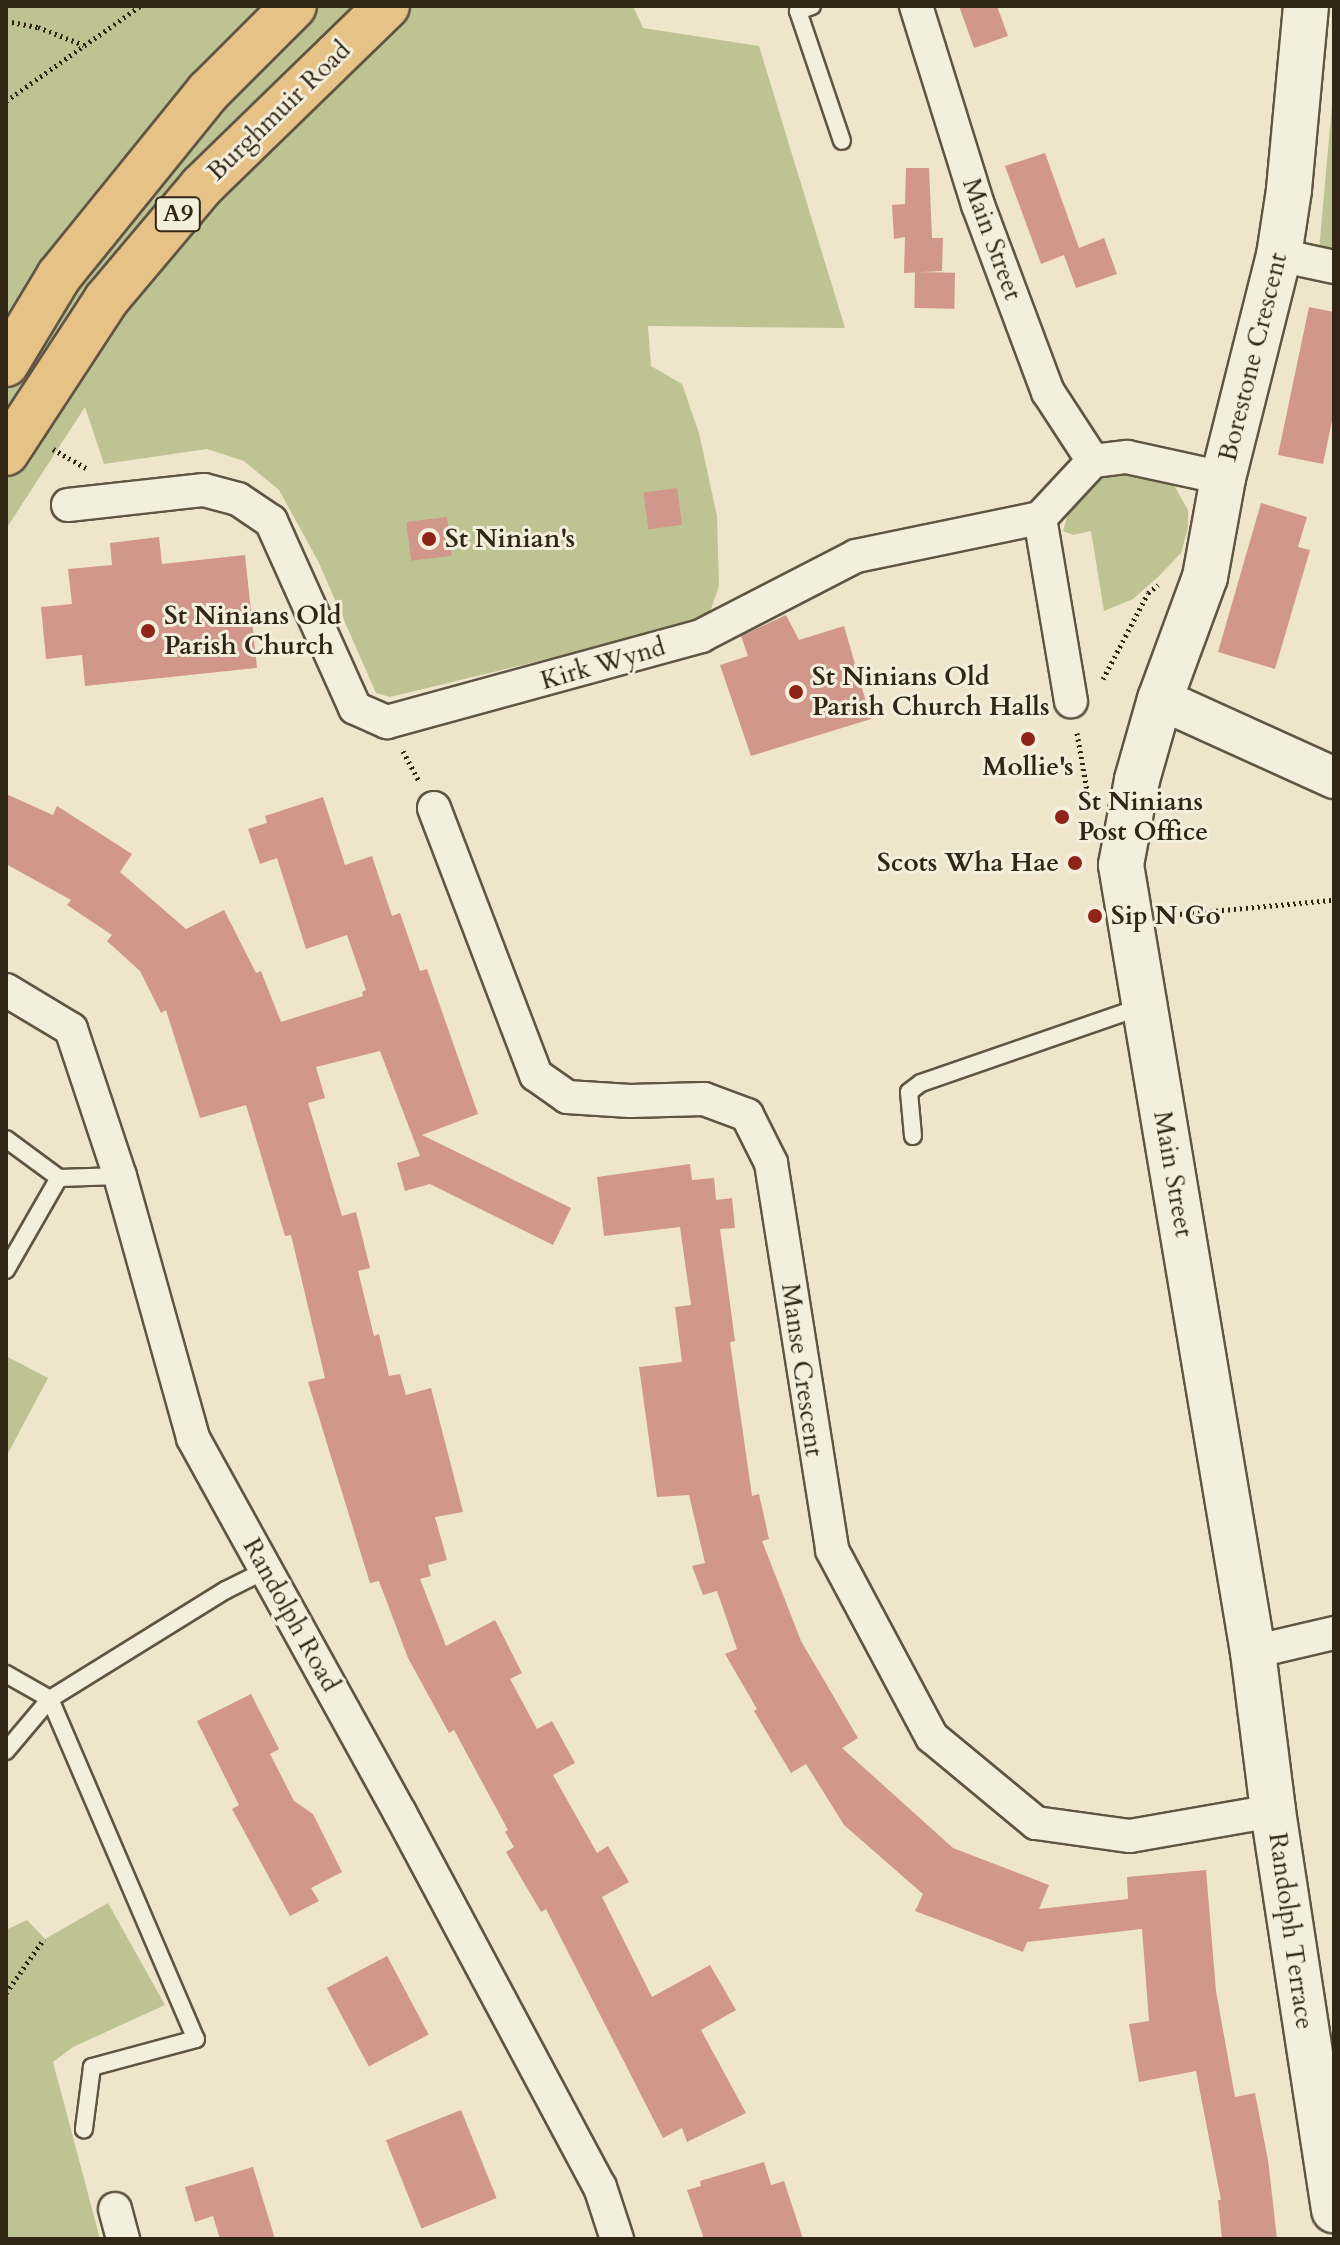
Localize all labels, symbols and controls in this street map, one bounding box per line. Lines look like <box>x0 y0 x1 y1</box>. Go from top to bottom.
street label: Burghmuir Road <box>201 35 357 187</box>
street label: Main Street <box>956 174 1028 304</box>
road number: A9 <box>154 194 202 234</box>
street label: Borestone Crescent <box>1212 249 1294 465</box>
place label: St Ninian's <box>445 523 575 555</box>
marker: St Ninian's <box>420 530 438 548</box>
place label: St Ninians Old Parish Church <box>164 600 342 662</box>
marker: St Ninians Old Parish Church <box>139 622 157 640</box>
street label: Kirk Wynd <box>537 631 669 697</box>
place label: St Ninians Old Parish Church Halls <box>812 661 1050 722</box>
marker: St Ninians Old Parish Church Halls <box>787 683 805 701</box>
marker: Mollie's <box>1019 730 1037 748</box>
place label: Mollie's <box>982 751 1074 783</box>
place label: St Ninians Post Office <box>1078 786 1208 848</box>
marker: St Ninians Post Office <box>1053 808 1071 826</box>
place label: Scots Wha Hae <box>877 847 1059 879</box>
marker: Scots Wha Hae <box>1066 854 1084 872</box>
place label: Sip N Go <box>1111 900 1221 932</box>
marker: Sip N Go <box>1086 907 1104 925</box>
street label: Main Street <box>1147 1109 1199 1239</box>
street label: Manse Crescent <box>774 1281 830 1459</box>
street label: Randolph Road <box>236 1533 346 1697</box>
street label: Randolph Terrace <box>1262 1831 1320 2031</box>

